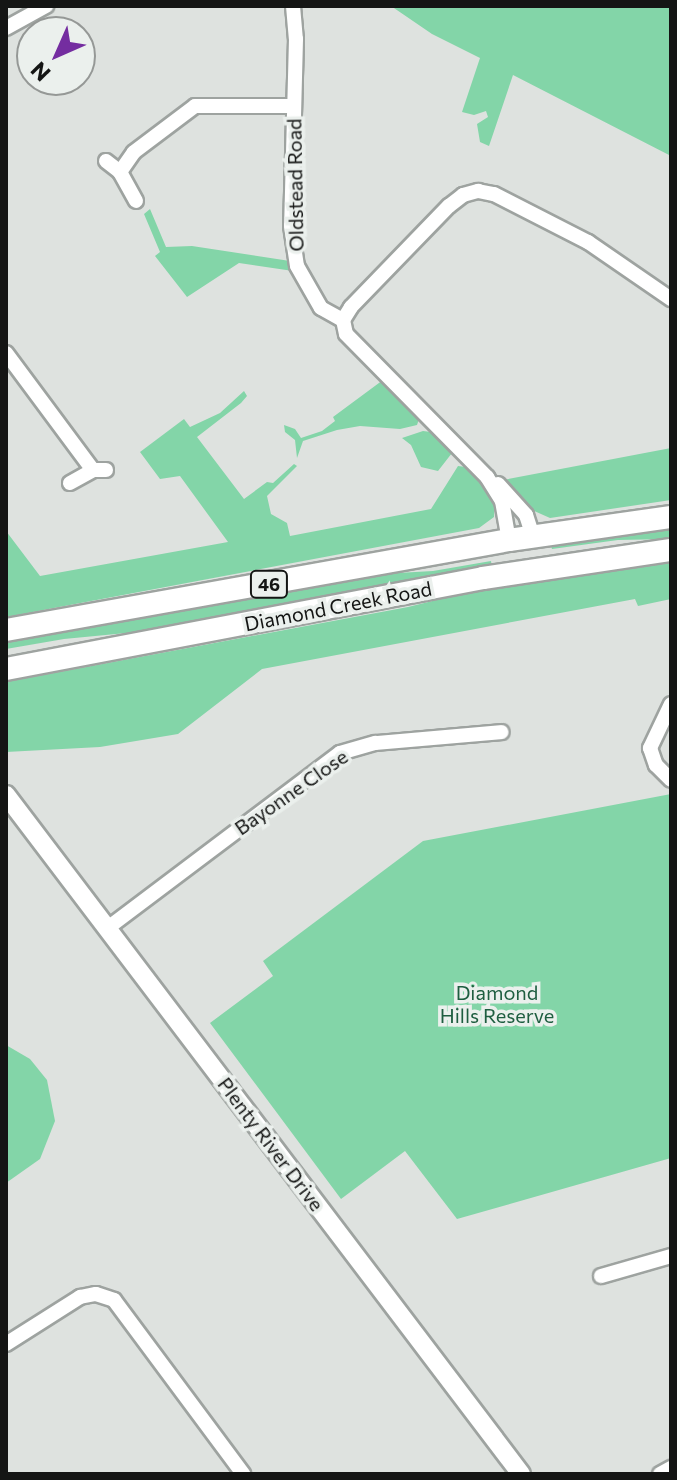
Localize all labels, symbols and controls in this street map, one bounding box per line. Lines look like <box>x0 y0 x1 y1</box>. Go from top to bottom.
north arrow <box>16 16 96 96</box>
text: N <box>25 57 55 87</box>
street label: Oldstead Road <box>282 118 308 252</box>
road number: 46 <box>249 570 289 598</box>
street label: Diamond Creek Road <box>242 576 434 636</box>
street label: Bayonne Close <box>230 744 352 840</box>
park label: Diamond Hills Reserve <box>440 980 554 1027</box>
street label: Plenty River Drive <box>213 1072 329 1216</box>

